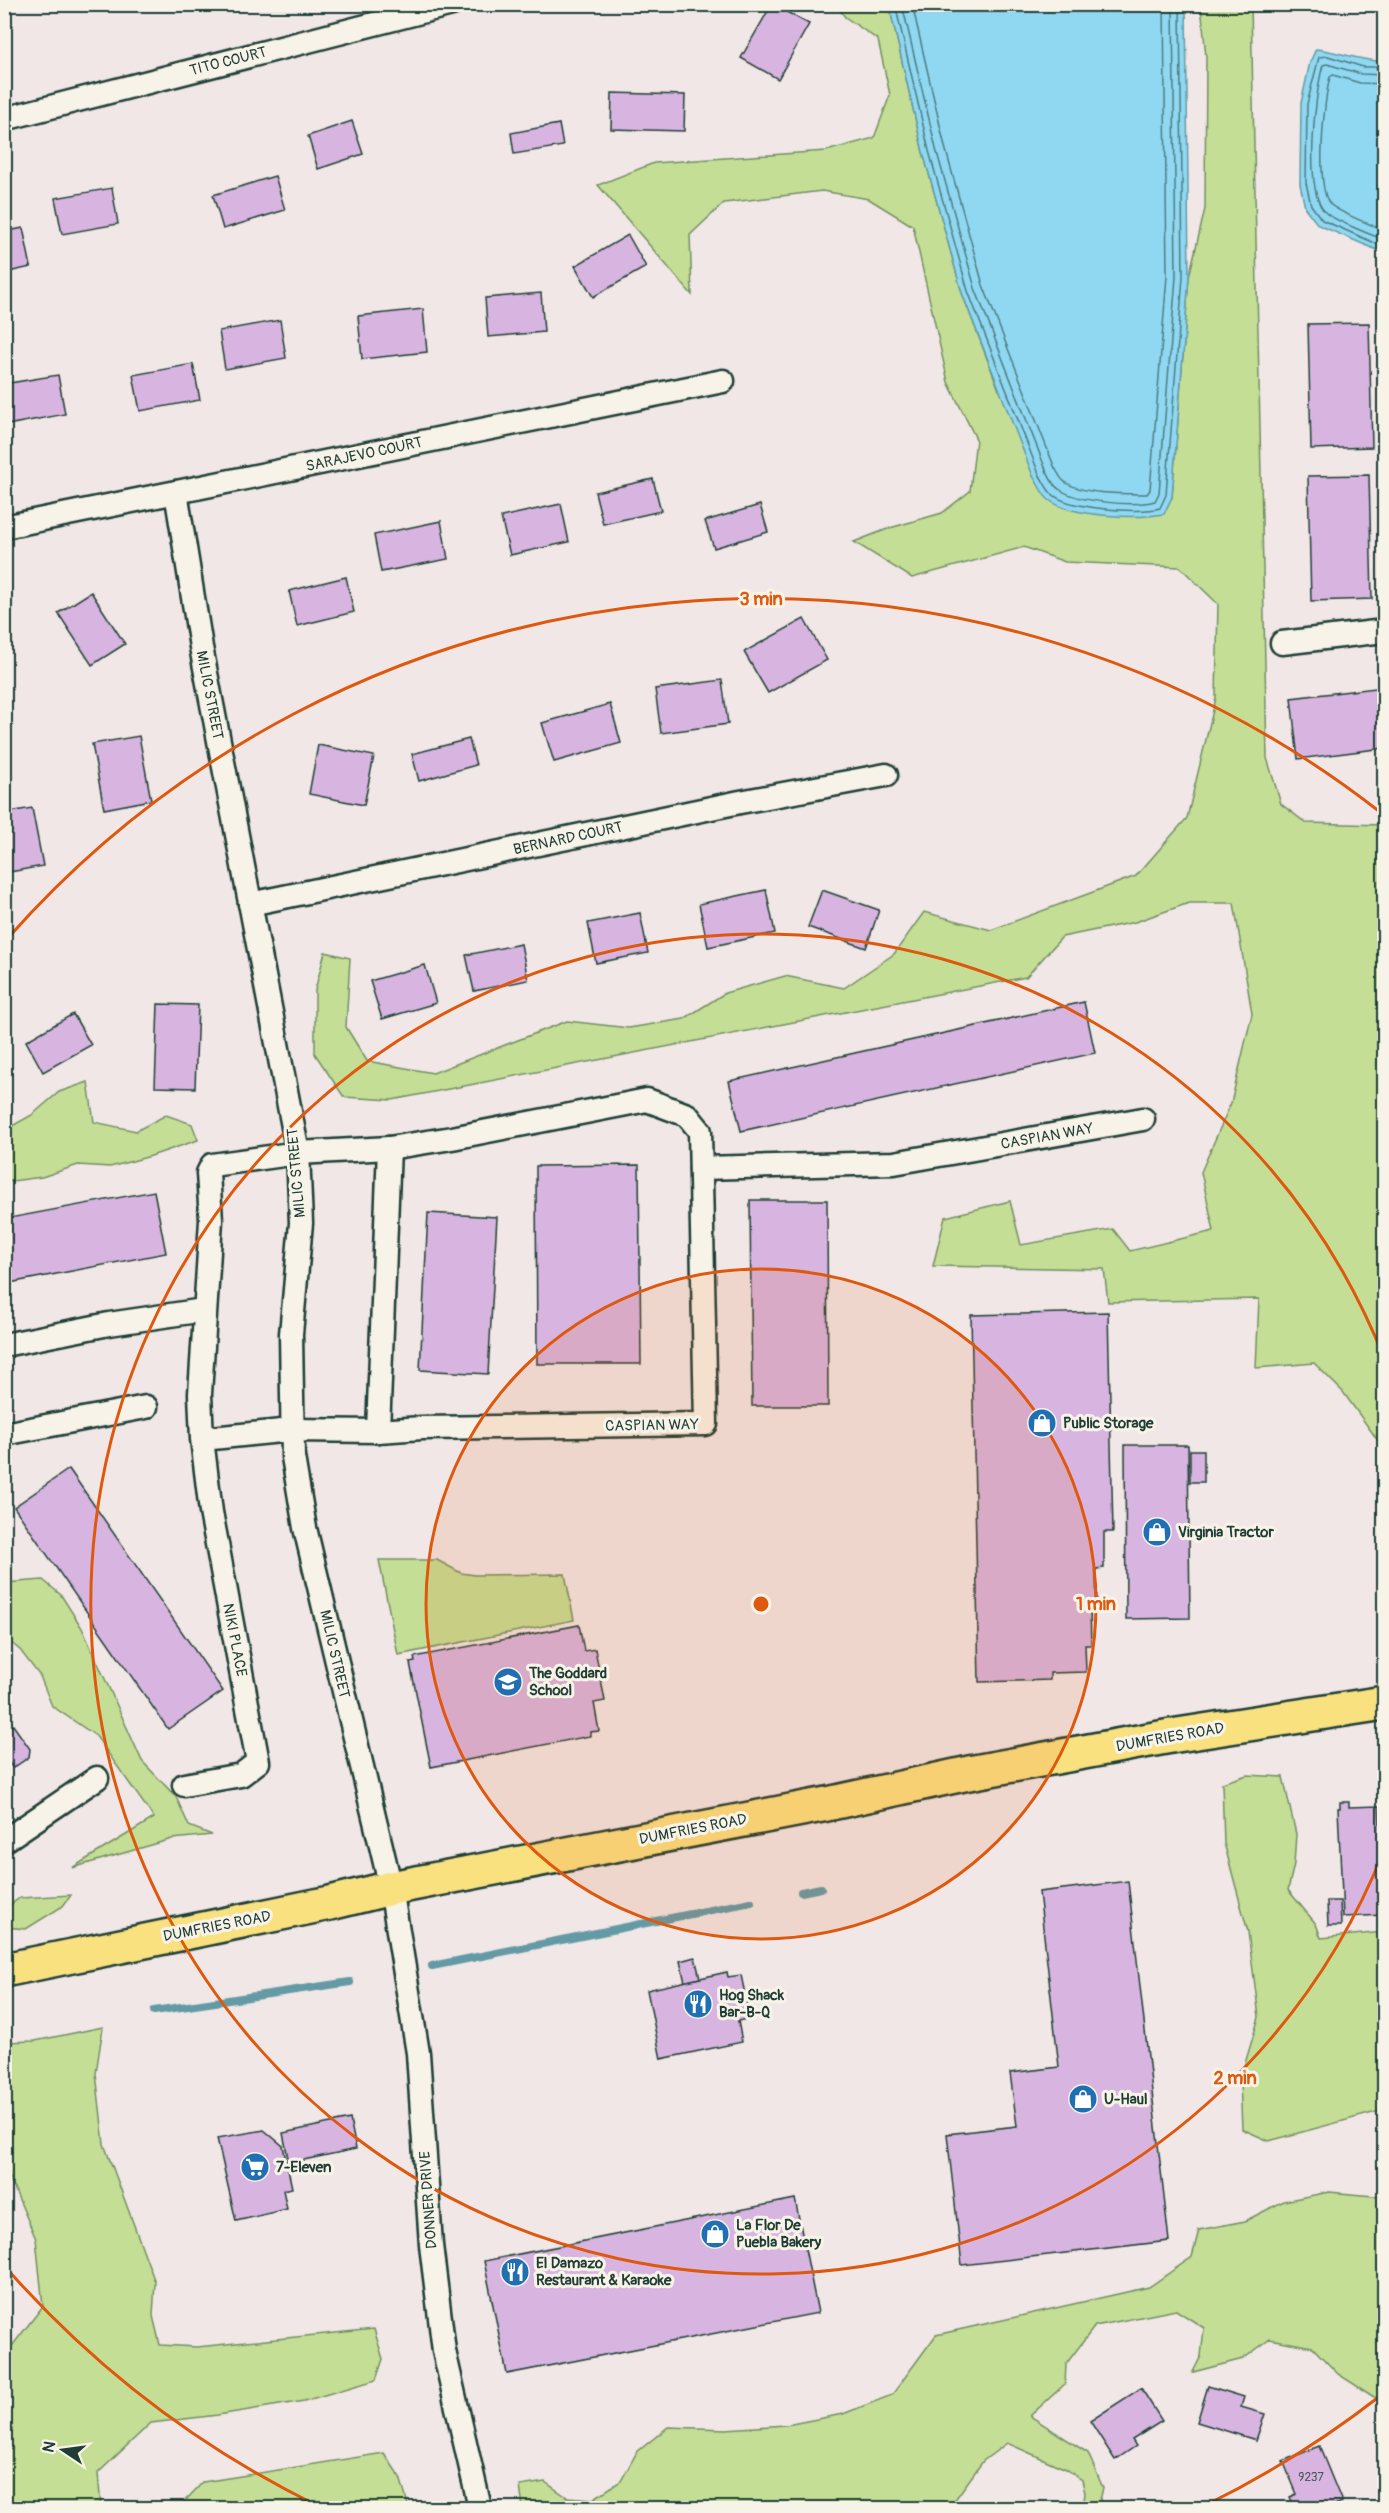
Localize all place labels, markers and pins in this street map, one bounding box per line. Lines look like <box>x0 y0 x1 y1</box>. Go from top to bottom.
shop icon: Public Storage <box>1026 1407 1058 1439</box>
place label: Public Storage <box>1063 1414 1154 1433</box>
shop icon: Virginia Tractor <box>1141 1516 1173 1548</box>
place label: Virginia Tractor <box>1178 1523 1274 1542</box>
centre of rings <box>751 1594 771 1614</box>
place label: The Goddard School <box>528 1664 607 1700</box>
school or university icon: The Goddard School <box>492 1666 524 1698</box>
place label: Hog Shack Bar-B-Q <box>719 1986 785 2022</box>
restaurant icon: Hog Shack Bar-B-Q <box>682 1988 714 2020</box>
shop icon: U-Haul <box>1067 2083 1099 2115</box>
place label: U-Haul <box>1104 2090 1148 2109</box>
supermarket icon: 7-Eleven <box>239 2151 271 2183</box>
place label: 7-Eleven <box>276 2158 332 2177</box>
place label: La Flor De Puebla Bakery <box>736 2216 822 2252</box>
shop icon: La Flor De Puebla Bakery <box>699 2218 731 2250</box>
place label: El Damazo Restaurant & Karaoke <box>536 2254 672 2290</box>
restaurant icon: El Damazo Restaurant & Karaoke <box>499 2256 531 2288</box>

